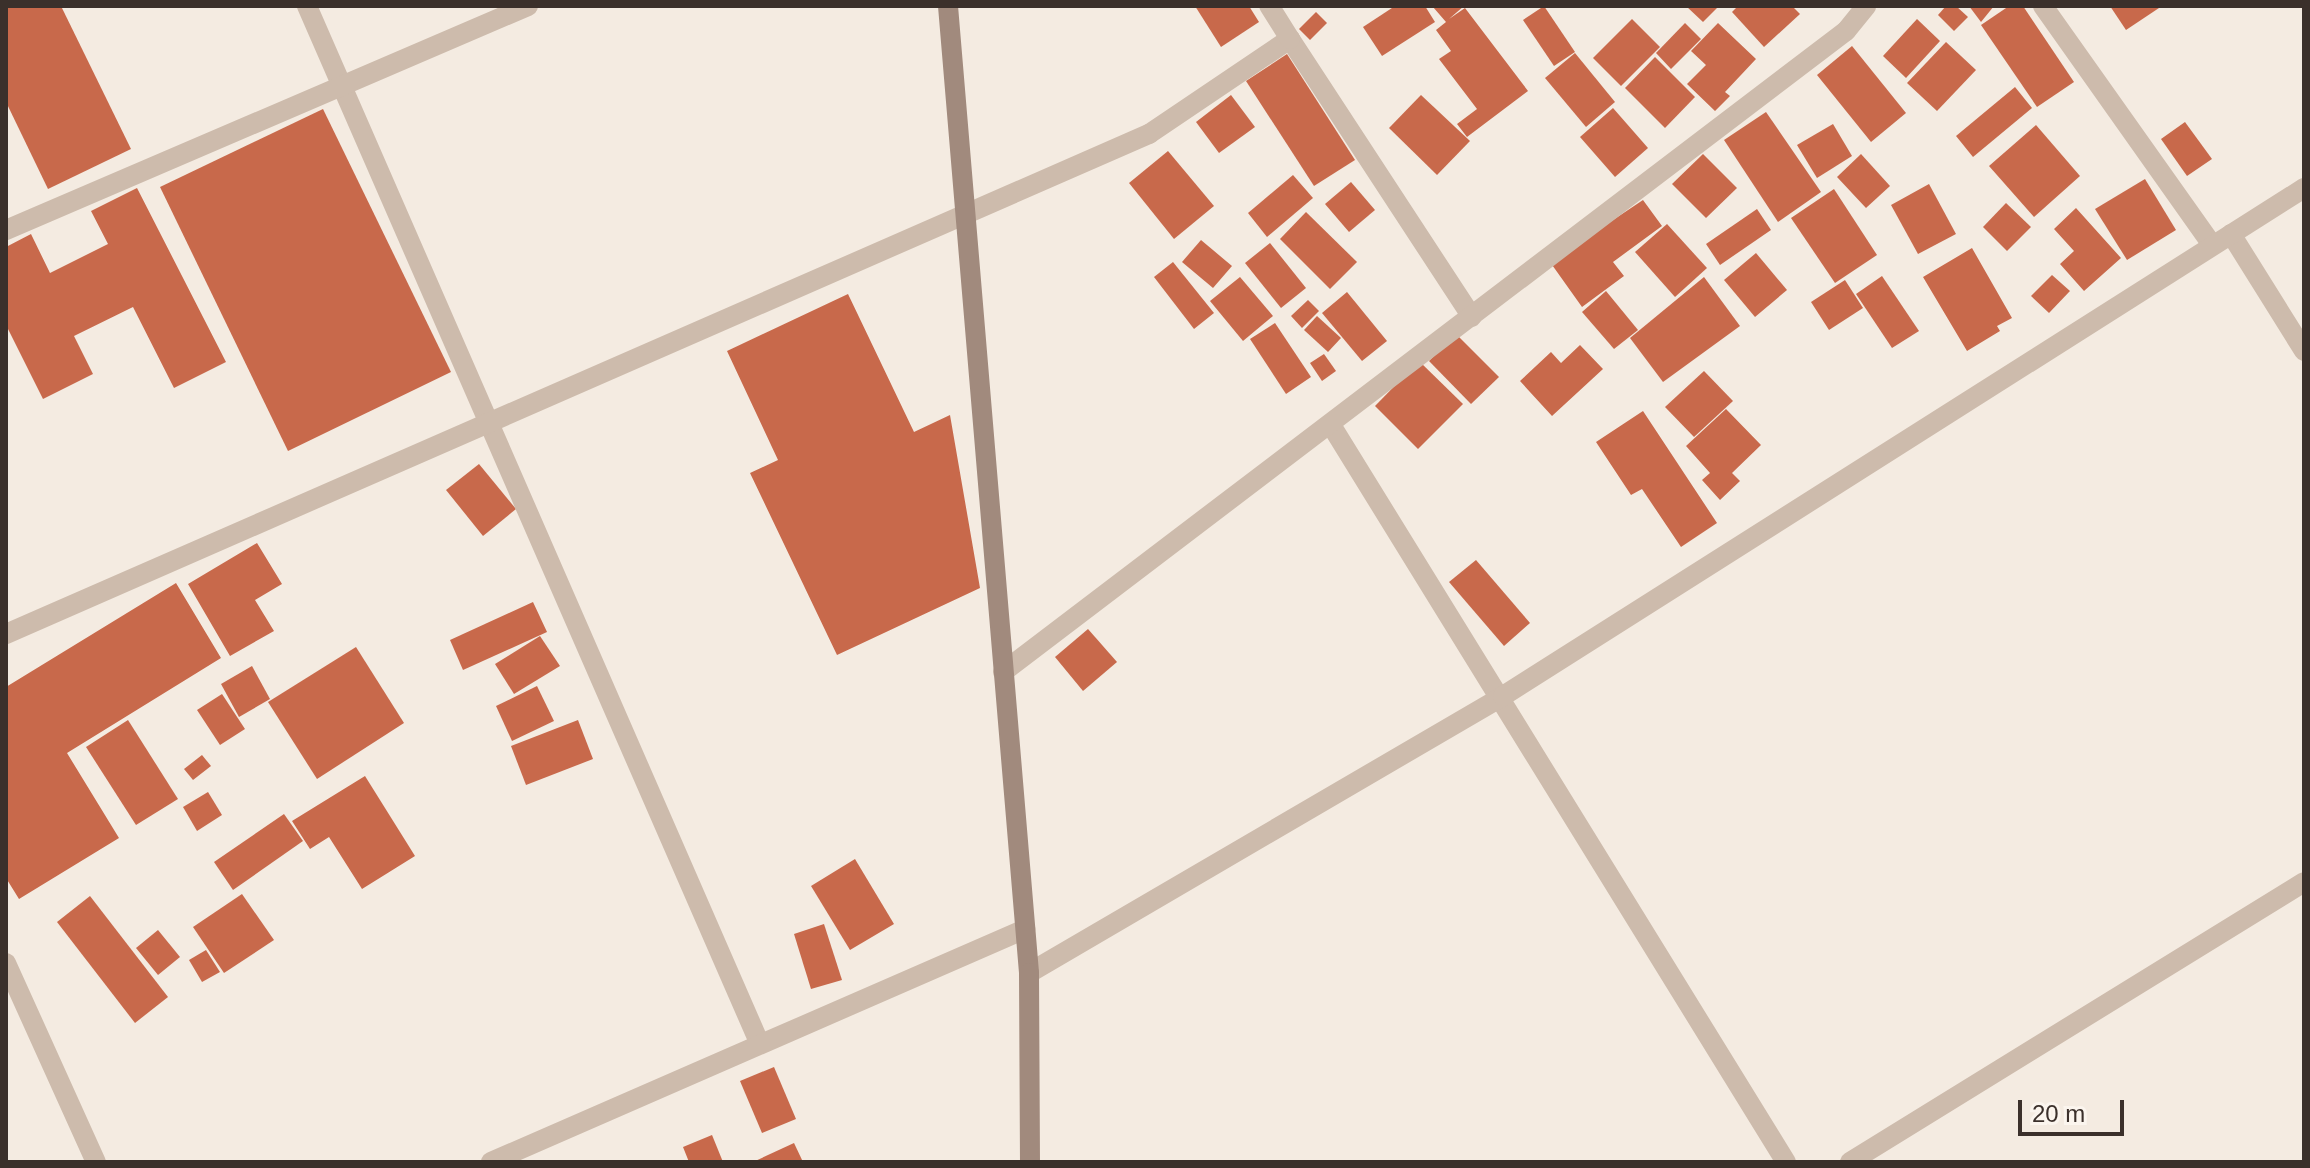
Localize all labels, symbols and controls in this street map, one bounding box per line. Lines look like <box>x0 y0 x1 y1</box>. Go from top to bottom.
scale bar <box>2022 1084 2128 1134</box>
text: 20 m <box>2032 1100 2085 1127</box>

